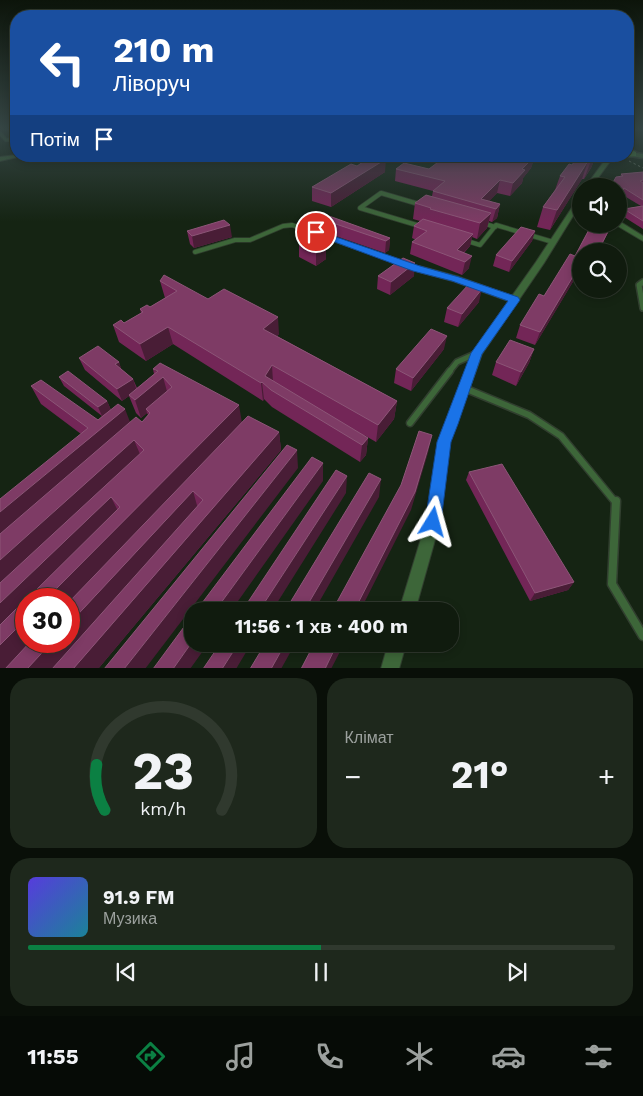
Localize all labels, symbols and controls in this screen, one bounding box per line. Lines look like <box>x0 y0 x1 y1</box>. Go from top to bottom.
text: 210 m <box>113 29 214 71</box>
icon: left <box>30 30 95 95</box>
text: Ліворуч <box>113 71 190 96</box>
icon: arrive <box>90 125 118 153</box>
text: Потім <box>30 128 80 151</box>
map controls <box>572 178 627 298</box>
button: sound <box>572 178 627 233</box>
pin <box>295 211 337 253</box>
icon: arrive <box>302 218 330 246</box>
button: search <box>572 243 627 298</box>
position arrow <box>406 495 458 547</box>
speed limit sign: 30 <box>15 588 80 653</box>
text: 11:56 · 1 хв · 400 m <box>235 615 408 638</box>
text: Клімат <box>345 728 394 747</box>
text: 23 <box>132 741 194 802</box>
text: 21° <box>451 753 509 797</box>
text: − <box>345 760 361 793</box>
text: + <box>598 760 615 793</box>
text: km/h <box>140 798 186 819</box>
text: 91.9 FM <box>103 886 174 909</box>
text: Музика <box>103 909 157 928</box>
icon: previous <box>112 958 140 986</box>
icon: pause <box>307 958 335 986</box>
icon: next <box>503 958 531 986</box>
icon: directions <box>133 1039 168 1074</box>
icon: music <box>223 1039 258 1074</box>
icon: phone <box>312 1039 347 1074</box>
icon: climate <box>402 1039 437 1074</box>
icon: car <box>491 1039 526 1074</box>
icon: filters <box>581 1039 616 1074</box>
text: 11:55 <box>27 1044 79 1069</box>

